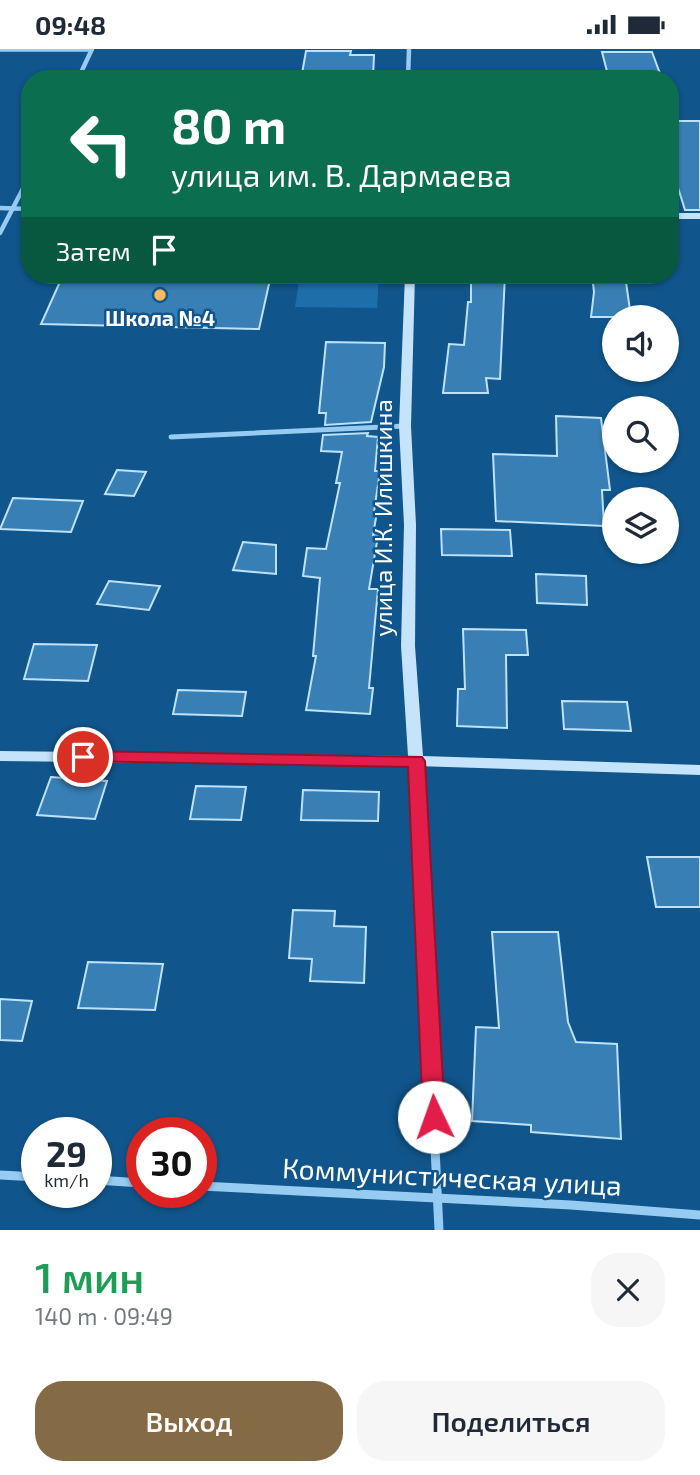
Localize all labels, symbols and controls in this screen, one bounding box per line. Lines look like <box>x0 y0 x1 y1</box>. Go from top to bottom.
text: 09:48 <box>35 9 106 40</box>
text: 80 m <box>171 95 286 154</box>
icon: left <box>56 98 147 189</box>
text: улица им. В. Дармаева <box>171 155 512 193</box>
icon: arrive <box>145 231 183 269</box>
text: Затем <box>56 235 131 266</box>
marker: Школа №4 <box>152 287 168 303</box>
place label: Школа №4 <box>105 305 215 330</box>
map controls <box>602 305 679 564</box>
button: sound <box>602 305 679 382</box>
button: search <box>602 396 679 473</box>
street label: улица И.К. Илишкина <box>368 399 398 637</box>
button: layers <box>602 487 679 564</box>
pin <box>53 727 113 787</box>
icon: arrive <box>64 738 102 776</box>
position arrow <box>397 1080 471 1154</box>
speed limit sign: 30 <box>126 1117 217 1208</box>
text: 29 <box>46 1132 87 1174</box>
street label: Коммунистическая улица <box>281 1150 623 1202</box>
text: km/h <box>44 1169 89 1191</box>
text: 1 мин <box>35 1251 144 1301</box>
button: close <box>591 1253 665 1327</box>
text: 140 m · 09:49 <box>35 1302 173 1330</box>
button: Выход <box>35 1381 343 1461</box>
button: Поделиться <box>357 1381 665 1461</box>

